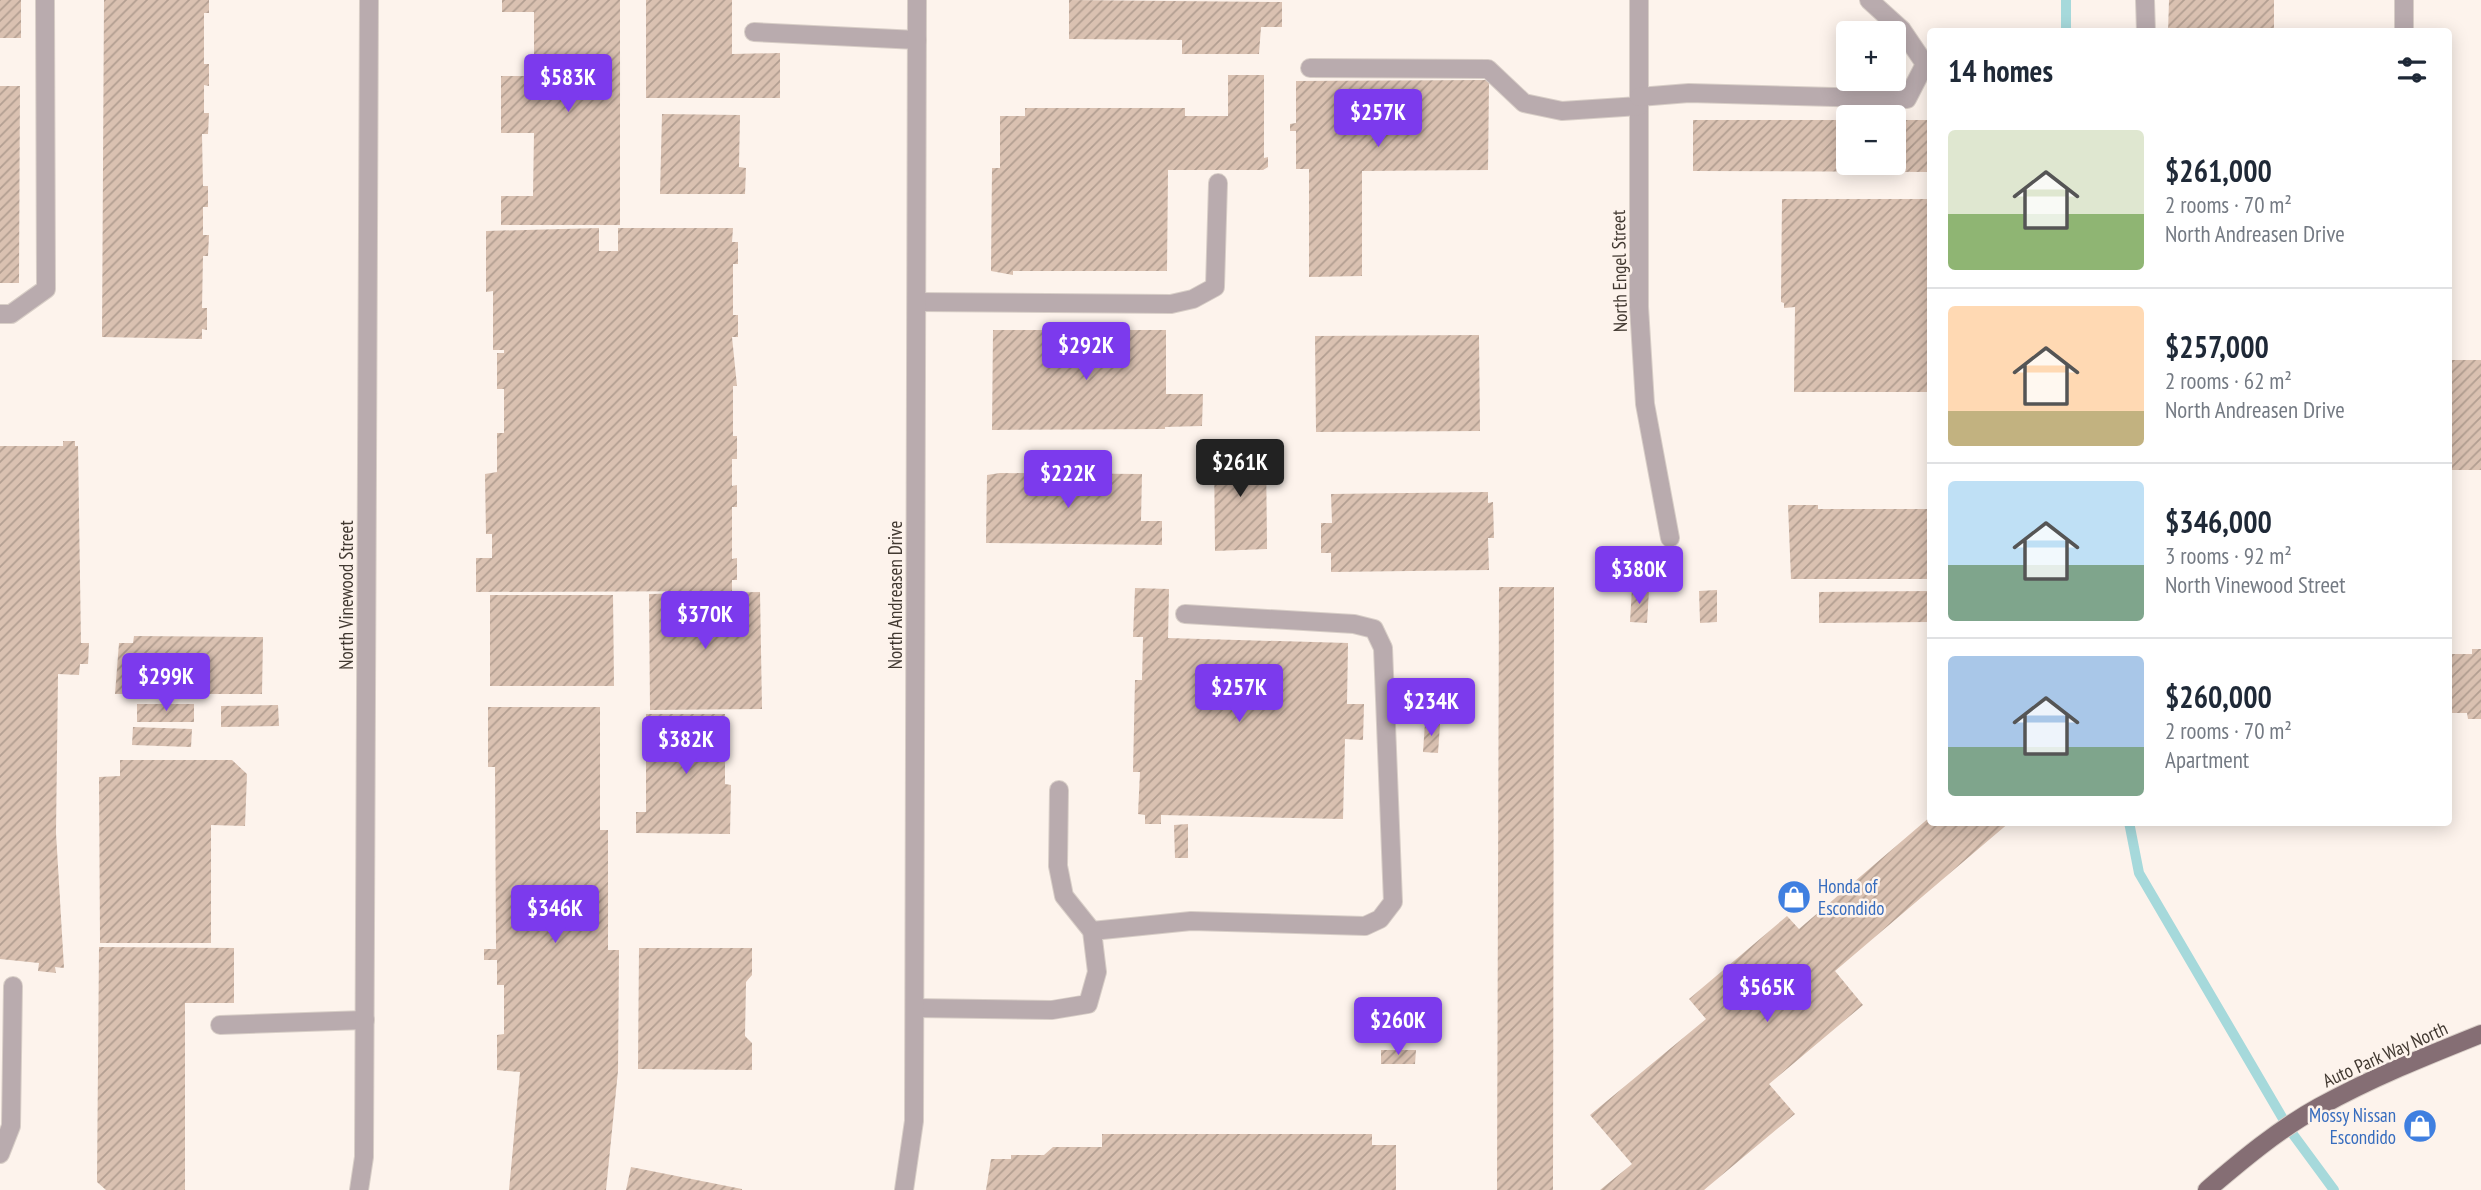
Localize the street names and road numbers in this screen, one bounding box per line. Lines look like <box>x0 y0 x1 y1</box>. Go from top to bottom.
street label: North Engel Street <box>1606 209 1632 332</box>
street label: North Vinewood Street <box>334 520 358 670</box>
street label: North Andreasen Drive <box>883 521 907 669</box>
street label: Auto Park Way North <box>2319 1016 2451 1092</box>

